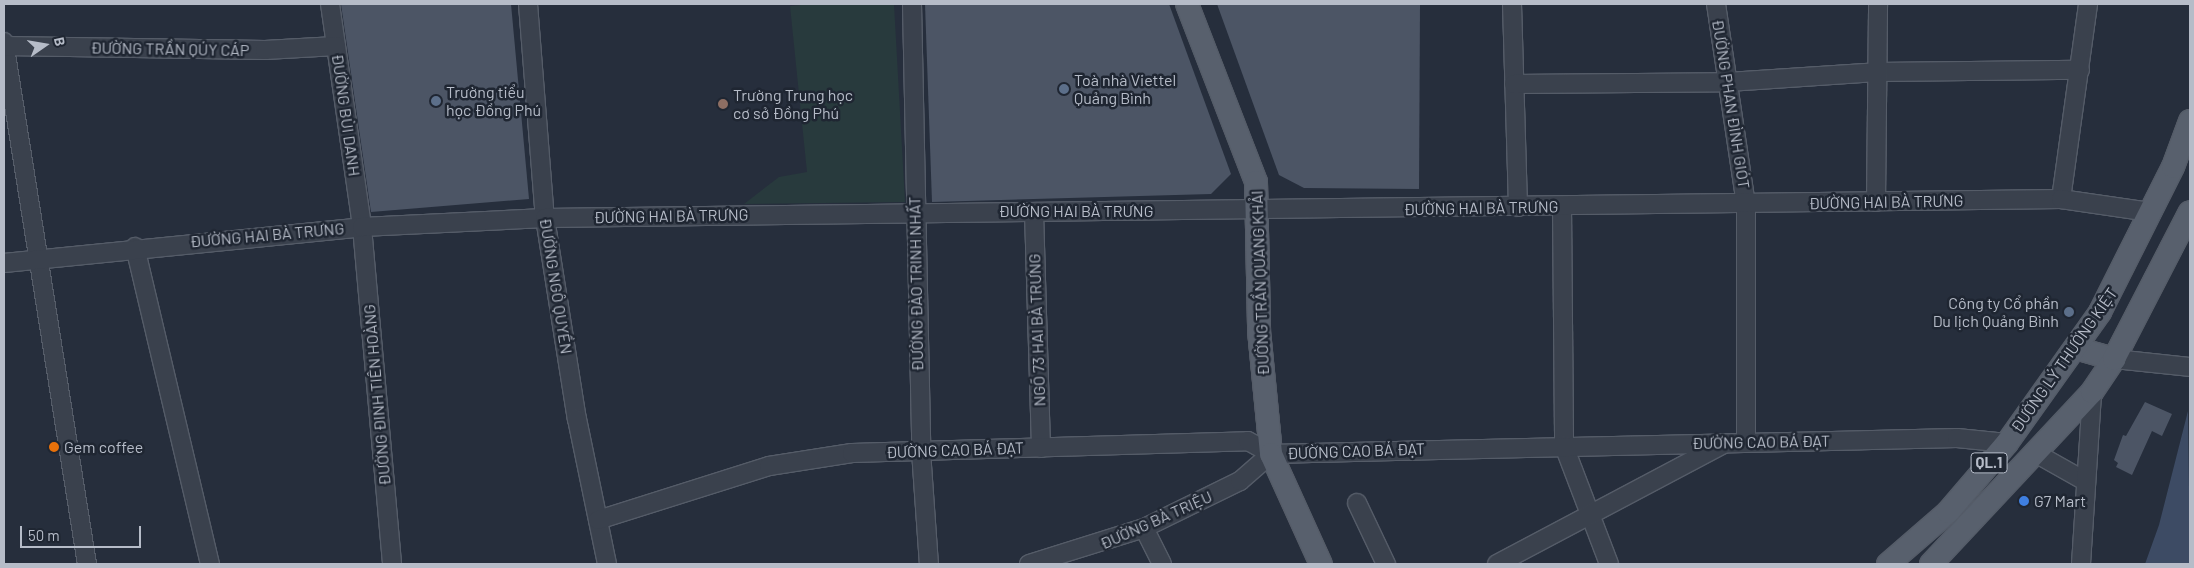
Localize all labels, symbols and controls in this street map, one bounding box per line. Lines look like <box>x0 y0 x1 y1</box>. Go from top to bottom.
street label: ĐƯỜNG PHAN ĐÌNH GIÓT <box>1708 18 1754 190</box>
north arrow <box>20 20 70 70</box>
text: B <box>51 35 69 48</box>
street label: ĐƯỜNG TRẦN QÚY CÁP <box>90 38 250 60</box>
street label: ĐƯỜNG BÙI DANH <box>328 53 364 177</box>
place label: Toà nhà Viettel Quảng Bình <box>1074 70 1176 108</box>
place label: Trường tiểu học Đồng Phú <box>446 82 541 120</box>
marker: Toà nhà Viettel Quảng Bình <box>1058 83 1070 95</box>
place label: Trường Trung học cơ sở Đồng Phú <box>733 85 853 123</box>
marker: Trường tiểu học Đồng Phú <box>430 95 442 107</box>
marker: Trường Trung học cơ sở Đồng Phú <box>717 98 729 110</box>
street label: ĐƯỜNG TRẦN QUANG KHẢI <box>1247 190 1273 376</box>
street label: ĐƯỜNG HAI BÀ TRƯNG <box>1808 191 1964 213</box>
street label: ĐƯỜNG ĐÀO TRINH NHẤT <box>905 196 927 372</box>
street label: ĐƯỜNG HAI BÀ TRƯNG <box>1403 197 1559 219</box>
street label: ĐƯỜNG HAI BÀ TRƯNG <box>999 201 1153 221</box>
street label: ĐƯỜNG HAI BÀ TRƯNG <box>593 205 749 227</box>
street label: ĐƯỜNG NGÔ QUYỀN <box>536 217 576 355</box>
street label: ĐƯỜNG HAI BÀ TRƯNG <box>189 219 345 251</box>
street label: NGÕ 73 HAI BÀ TRƯNG <box>1025 253 1049 407</box>
street label: ĐƯỜNG LÝ THƯỜNG KIỆT <box>2007 284 2121 436</box>
place label: Công ty Cổ phần Du lịch Quảng Bình <box>1933 293 2059 331</box>
street label: ĐƯỜNG ĐINH TIÊN HOÀNG <box>360 303 394 487</box>
marker: Công ty Cổ phần Du lịch Quảng Bình <box>2063 306 2075 318</box>
street label: ĐƯỜNG CAO BÁ ĐẠT <box>1692 431 1830 453</box>
place label: Gem coffee <box>64 437 143 457</box>
street label: ĐƯỜNG CAO BÁ ĐẠT <box>886 438 1024 462</box>
street label: ĐƯỜNG CAO BÁ ĐẠT <box>1287 439 1425 463</box>
marker: Gem coffee <box>48 441 60 453</box>
road number: QL.1 <box>1970 450 2008 476</box>
street label: ĐƯỜNG BÀ TRIỆU <box>1097 487 1215 553</box>
place label: G7 Mart <box>2034 491 2086 511</box>
marker: G7 Mart <box>2018 495 2030 507</box>
scale bar <box>22 516 144 548</box>
text: 50 m <box>28 526 60 544</box>

